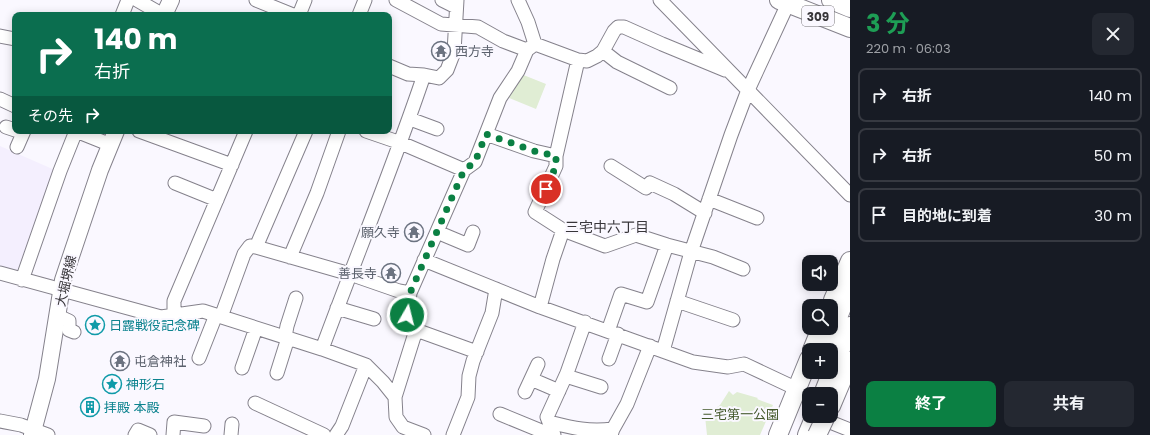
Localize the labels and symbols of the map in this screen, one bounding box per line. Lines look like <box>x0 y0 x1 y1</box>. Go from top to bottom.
road number: 309 <box>802 6 834 26</box>
temple icon: 西方寺 <box>430 40 452 62</box>
place label: 西方寺 <box>455 42 494 61</box>
pin <box>529 172 563 206</box>
district label: 三宅中六丁目 <box>565 217 649 237</box>
temple icon: 願久寺 <box>403 221 425 243</box>
place label: 願久寺 <box>361 223 400 242</box>
street label: 大堀堺線 <box>51 254 81 308</box>
temple icon: 善長寺 <box>380 262 402 284</box>
place label: 善長寺 <box>338 264 377 283</box>
position arrow <box>386 294 428 336</box>
place icon: 日露戦役記念碑 <box>84 314 106 336</box>
place label: 日露戦役記念碑 <box>109 316 200 335</box>
temple icon: 屯倉神社 <box>109 350 131 372</box>
place label: 屯倉神社 <box>134 352 186 371</box>
place icon: 神形石 <box>101 373 123 395</box>
place label: 神形石 <box>126 375 165 394</box>
building icon: 拝殿 本殿 <box>79 396 101 418</box>
place label: 拝殿 本殿 <box>104 398 159 417</box>
park label: 三宅第一公園 <box>701 405 779 424</box>

